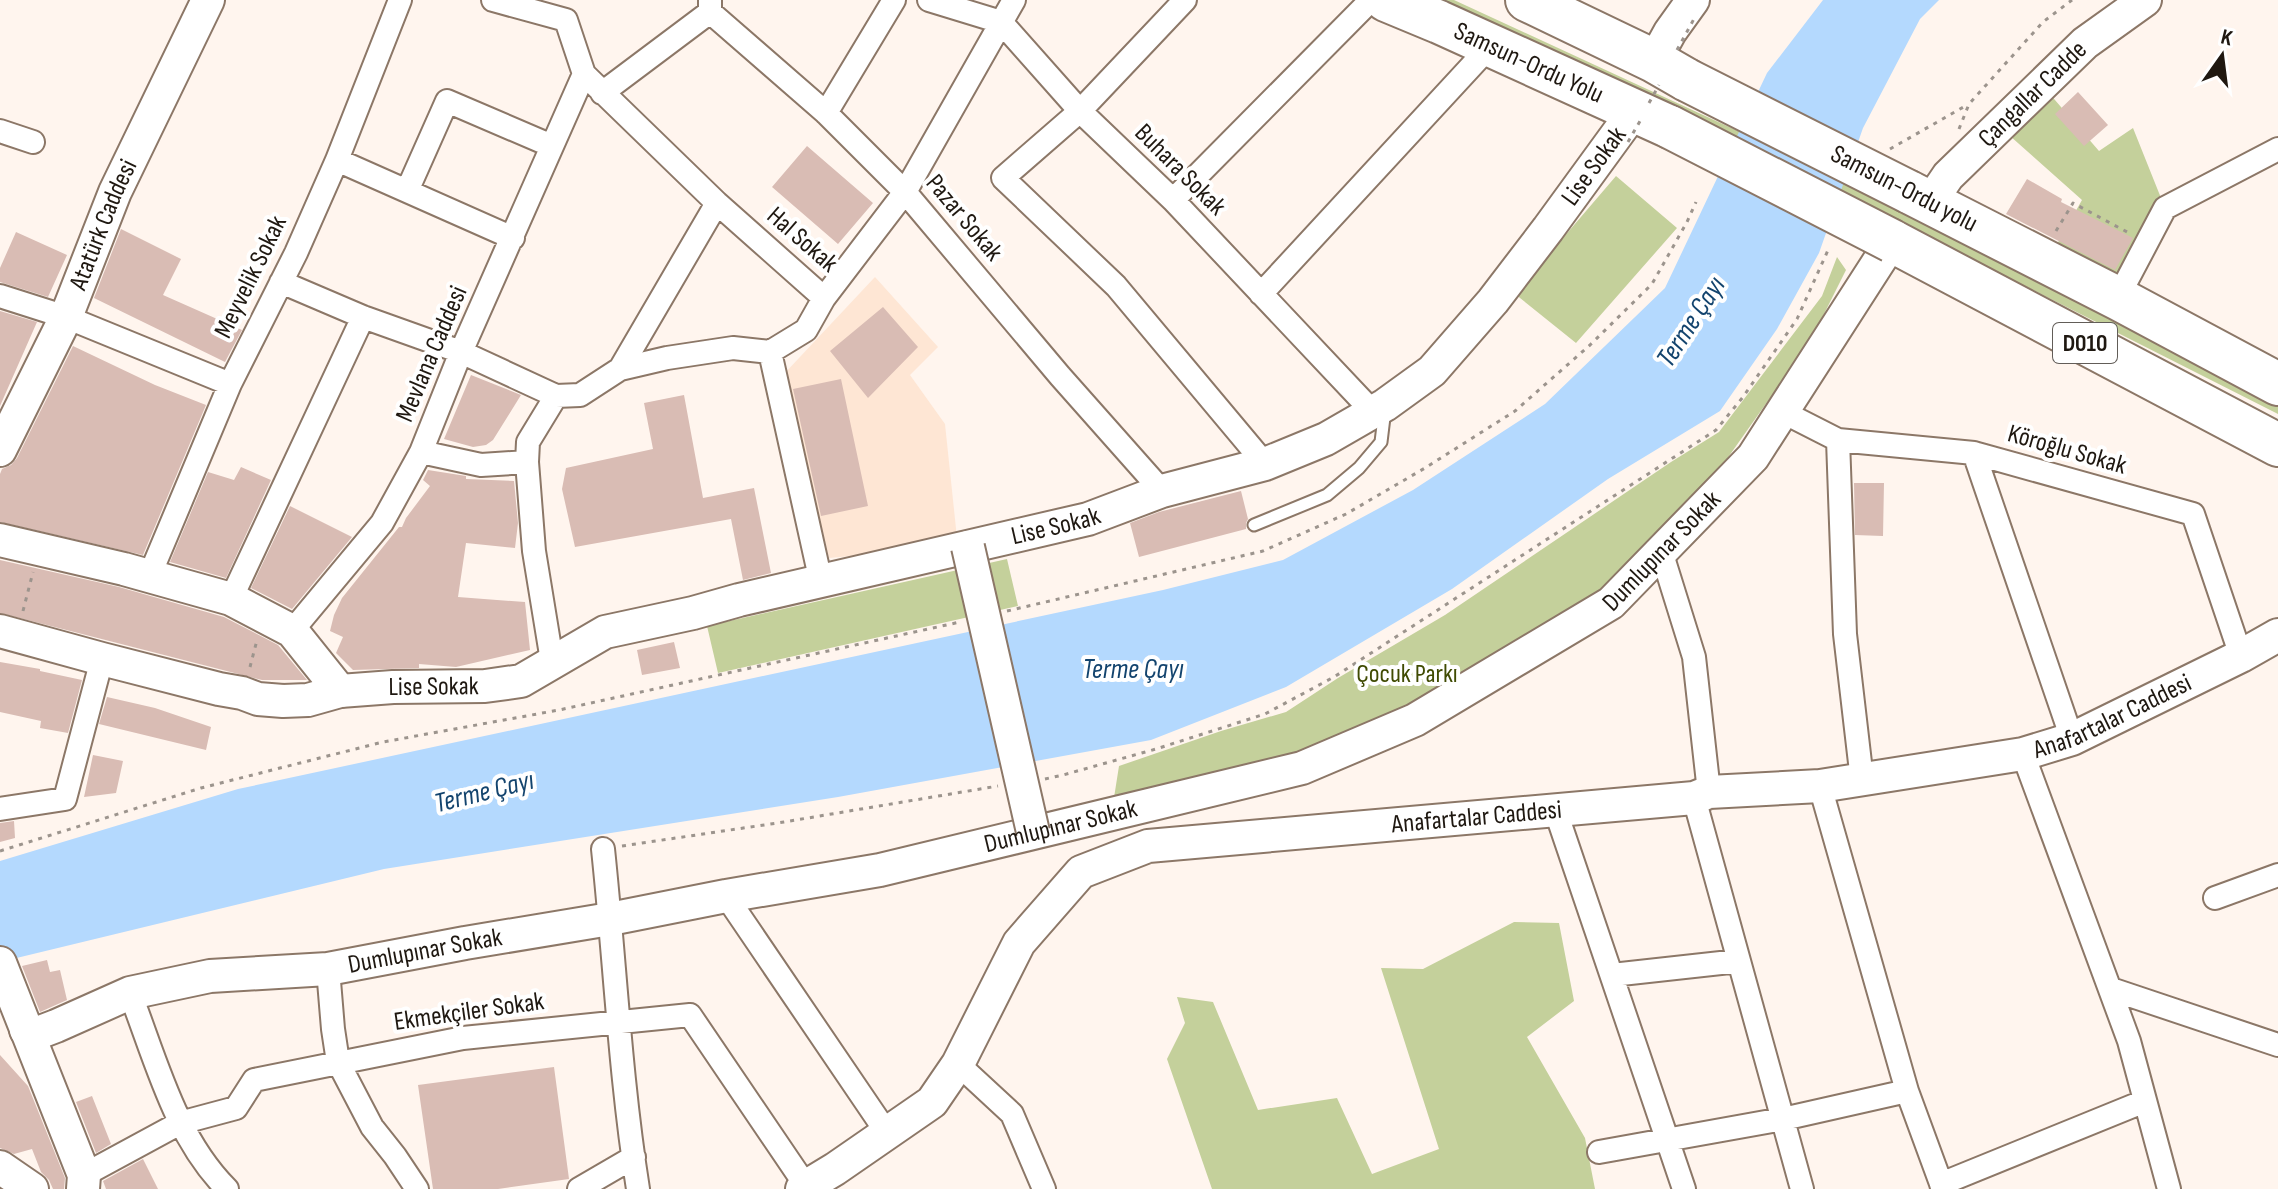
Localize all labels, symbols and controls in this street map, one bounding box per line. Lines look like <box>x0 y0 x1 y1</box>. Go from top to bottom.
street label: Samsun-Ordu Yolu <box>1449 15 1608 110</box>
north arrow <box>2182 16 2262 96</box>
text: K <box>2218 24 2235 52</box>
street label: Çangallar Cadde <box>1972 34 2093 154</box>
street label: Buhara Sokak <box>1128 118 1232 222</box>
street label: Lise Sokak <box>1555 121 1633 212</box>
street label: Samsun-Ordu yolu <box>1825 139 1983 239</box>
street label: Atatürk Caddesi <box>62 154 144 295</box>
street label: Pazar Sokak <box>919 168 1009 268</box>
street label: Hal Sokak <box>760 201 844 279</box>
street label: Meyvelik Sokak <box>208 211 294 343</box>
water label: Terme Çayı <box>1650 271 1732 373</box>
street label: Mevlana Caddesi <box>390 281 474 427</box>
road number: D010 <box>2053 323 2117 363</box>
street label: Köroğlu Sokak <box>2004 418 2130 482</box>
street label: Dumlupınar Sokak <box>1596 484 1727 618</box>
street label: Lise Sokak <box>1008 500 1105 552</box>
water label: Terme Çayı <box>1082 653 1184 686</box>
park label: Çocuk Parkı <box>1356 659 1458 690</box>
street label: Anafartalar Caddesi <box>2029 667 2196 766</box>
street label: Lise Sokak <box>388 671 479 703</box>
water label: Terme Çayı <box>431 764 537 820</box>
street label: Dumlupınar Sokak <box>981 793 1140 860</box>
street label: Anafartalar Caddesi <box>1389 794 1563 840</box>
street label: Dumlupınar Sokak <box>345 922 504 980</box>
street label: Ekmekçiler Sokak <box>392 986 546 1038</box>

